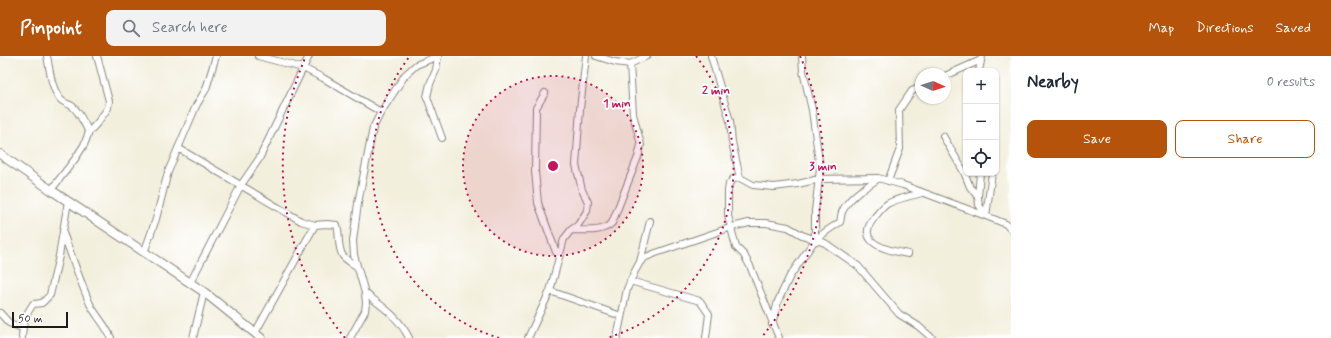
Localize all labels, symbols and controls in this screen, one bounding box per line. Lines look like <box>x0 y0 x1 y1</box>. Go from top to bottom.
search box <box>106 10 386 46</box>
text: Pinpoint <box>20 16 82 41</box>
icon: search <box>120 17 142 39</box>
text: Search here <box>152 18 228 38</box>
text: Map <box>1148 19 1174 37</box>
text: Directions <box>1196 19 1254 37</box>
text: Saved <box>1276 19 1311 37</box>
north arrow <box>915 68 951 104</box>
map controls <box>963 68 999 176</box>
button: + <box>963 68 999 104</box>
text: Nearby <box>1027 71 1079 93</box>
text: 0 results <box>1267 74 1315 91</box>
text: 2 min <box>702 83 730 99</box>
text: 1 min <box>603 96 631 112</box>
button: − <box>963 104 999 140</box>
button: Save <box>1027 120 1167 158</box>
button: Share <box>1175 120 1315 158</box>
button: locate <box>963 140 999 176</box>
centre of rings <box>546 159 560 173</box>
text: 3 min <box>809 159 837 175</box>
scale bar <box>12 310 68 329</box>
text: 50 m <box>18 312 43 326</box>

